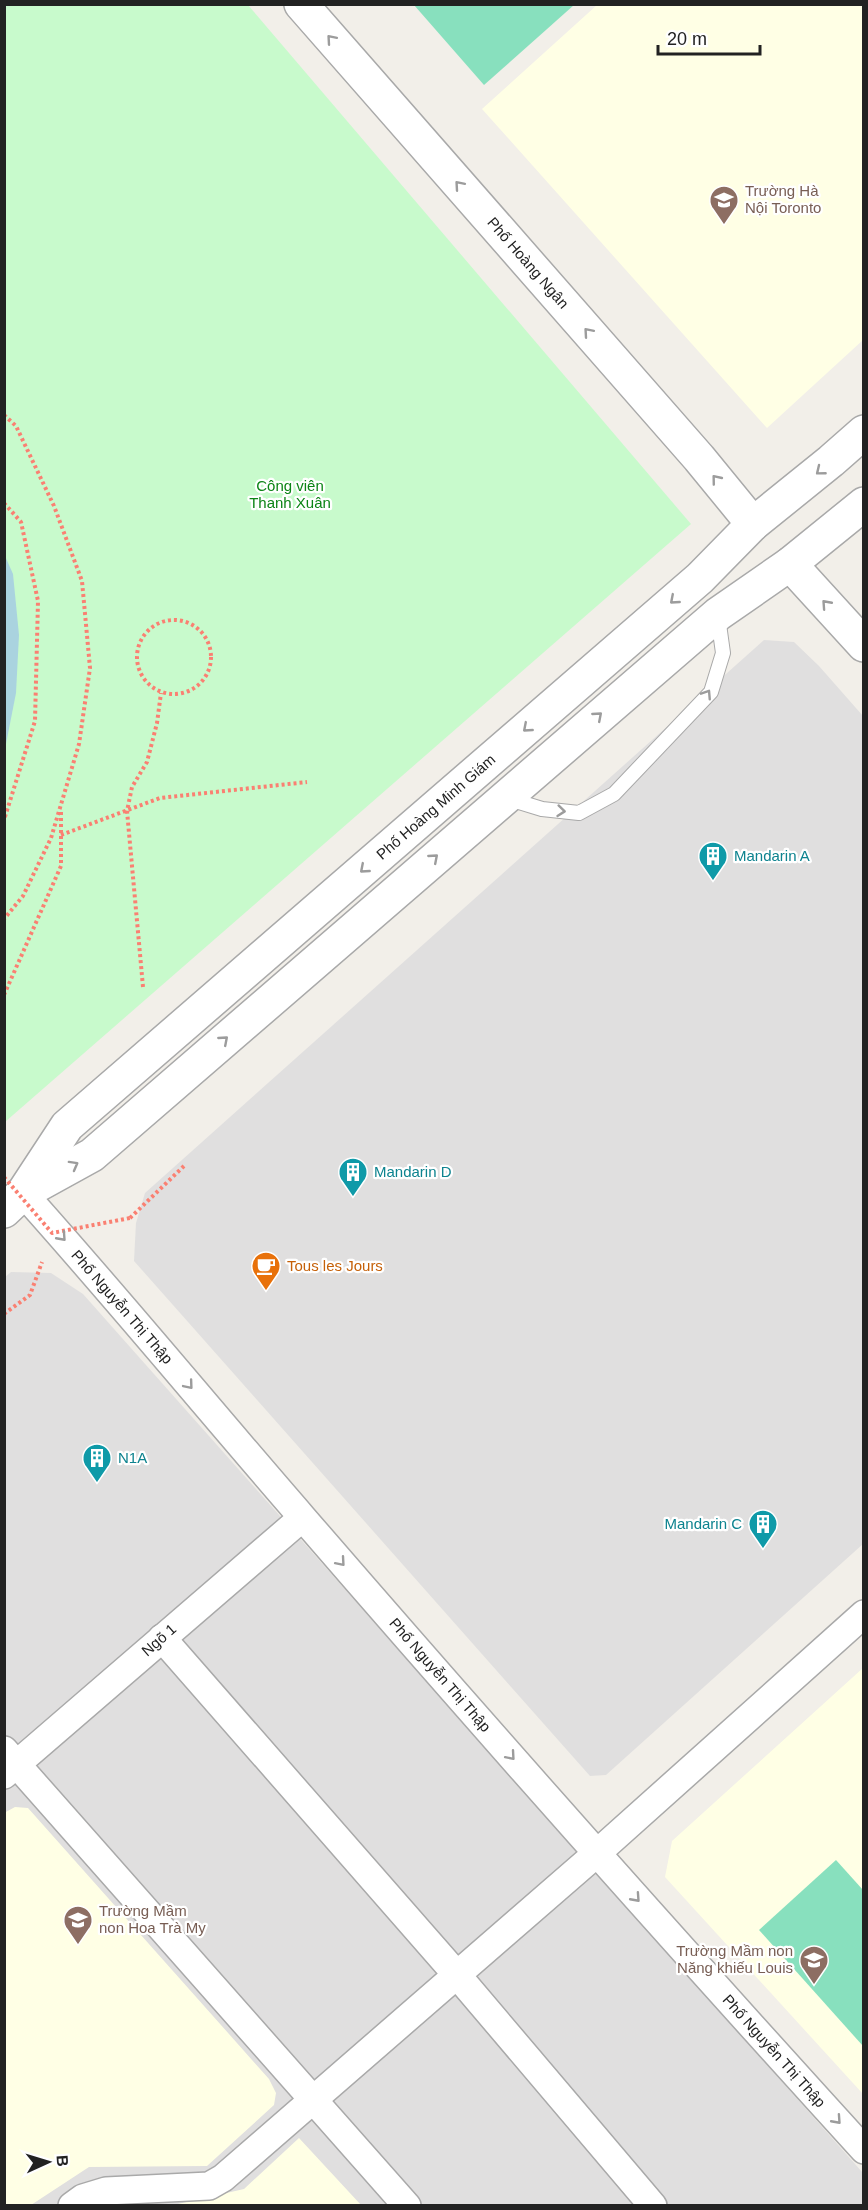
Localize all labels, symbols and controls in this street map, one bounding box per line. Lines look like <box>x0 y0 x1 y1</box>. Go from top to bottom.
scale bar <box>658 18 760 56</box>
text: 20 m <box>667 29 707 49</box>
one-way arrow <box>327 35 338 46</box>
one-way arrow <box>456 181 467 192</box>
place label: Trường Hà Nội Toronto <box>745 182 821 216</box>
school or university icon: Trường Hà Nội Toronto <box>708 184 740 226</box>
street label: Phố Hoàng Ngân <box>484 214 573 312</box>
one-way arrow <box>584 328 595 339</box>
one-way arrow <box>815 463 826 474</box>
one-way arrow <box>713 475 724 486</box>
park label: Công viên Thanh Xuân <box>249 477 331 511</box>
one-way arrow <box>670 593 681 604</box>
one-way arrow <box>823 601 834 612</box>
one-way arrow <box>699 690 710 701</box>
one-way arrow <box>591 713 602 724</box>
one-way arrow <box>523 721 534 732</box>
street label: Phố Hoàng Minh Giám <box>373 750 499 863</box>
one-way arrow <box>556 804 565 817</box>
building icon: Mandarin A <box>697 840 729 882</box>
place label: Mandarin A <box>734 847 810 864</box>
one-way arrow <box>427 854 438 865</box>
one-way arrow <box>360 862 371 873</box>
one-way arrow <box>217 1036 228 1047</box>
building icon: Mandarin D <box>337 1156 369 1198</box>
one-way arrow <box>68 1161 78 1172</box>
place label: Mandarin D <box>374 1163 452 1180</box>
one-way arrow <box>55 1230 66 1241</box>
street label: Phố Nguyễn Thị Thập <box>68 1246 176 1367</box>
cafe icon: Tous les Jours <box>250 1250 282 1292</box>
place label: Tous les Jours <box>287 1257 383 1274</box>
one-way arrow <box>182 1378 193 1389</box>
building icon: N1A <box>81 1442 113 1484</box>
place label: N1A <box>118 1449 147 1466</box>
building icon: Mandarin C <box>747 1508 779 1550</box>
place label: Mandarin C <box>664 1515 742 1532</box>
one-way arrow <box>334 1555 345 1565</box>
street label: Phố Nguyễn Thị Thập <box>386 1614 494 1735</box>
street label: Ngõ 1 <box>138 1620 179 1659</box>
one-way arrow <box>503 1749 514 1760</box>
one-way arrow <box>629 1891 640 1902</box>
place label: Trường Mầm non Hoa Trà My <box>99 1902 206 1936</box>
school or university icon: Trường Mầm non Hoa Trà My <box>62 1904 94 1946</box>
place label: Trường Mầm non Năng khiếu Louis <box>676 1942 793 1976</box>
school or university icon: Trường Mầm non Năng khiếu Louis <box>798 1944 830 1986</box>
street label: Phố Nguyễn Thị Thập <box>719 1991 829 2110</box>
one-way arrow <box>830 2114 841 2124</box>
north arrow <box>18 2132 78 2192</box>
text: B <box>54 2155 71 2167</box>

